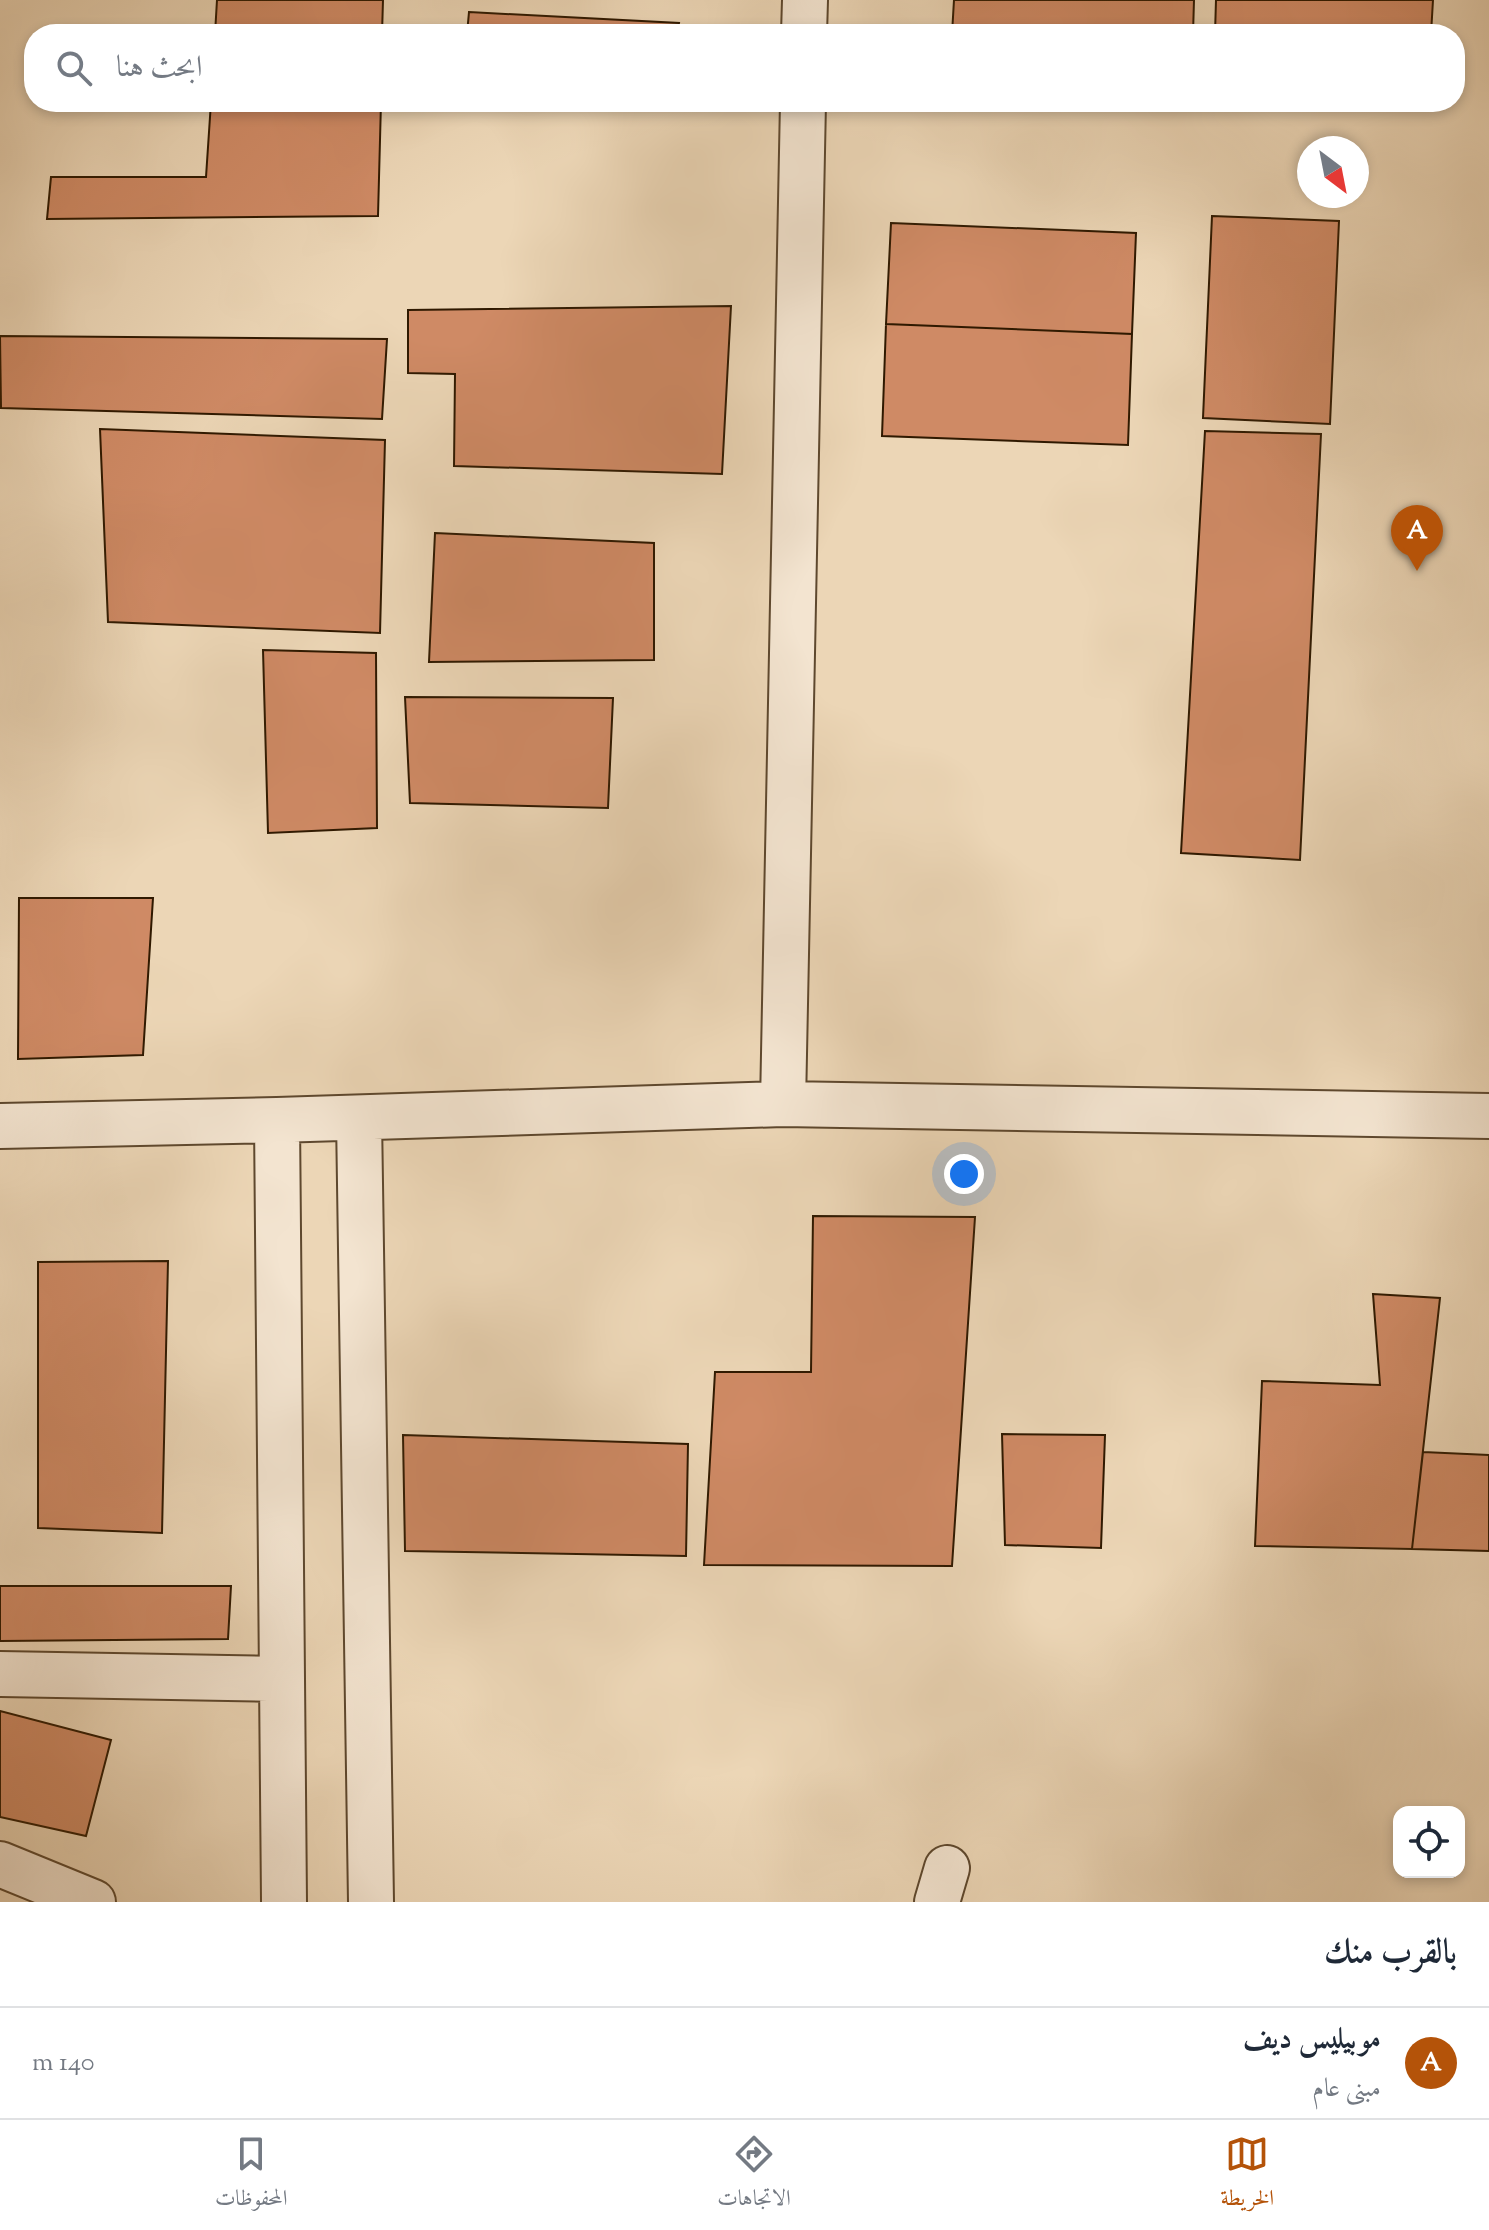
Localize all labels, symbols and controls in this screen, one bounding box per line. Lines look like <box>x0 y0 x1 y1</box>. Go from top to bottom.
search box <box>24 24 1465 112</box>
icon: search <box>52 46 96 90</box>
text: ابحث هنا <box>116 47 202 90</box>
north arrow <box>1297 136 1369 208</box>
pin: A <box>1391 505 1443 571</box>
your location <box>944 1154 984 1194</box>
map controls <box>1393 1806 1465 1878</box>
button: locate <box>1393 1806 1465 1878</box>
text: بالقرب منك <box>1324 1929 1457 1978</box>
text: موبيليس ديف <box>1243 2019 1381 2062</box>
text: 140 m <box>32 2045 95 2082</box>
text: A <box>1420 2045 1442 2082</box>
text: مبنى عام <box>1312 2071 1381 2108</box>
tab: المحفوظات <box>215 2132 287 2219</box>
tab: الاتجاهات <box>717 2132 791 2219</box>
tab: الخريطة <box>1221 2132 1274 2219</box>

